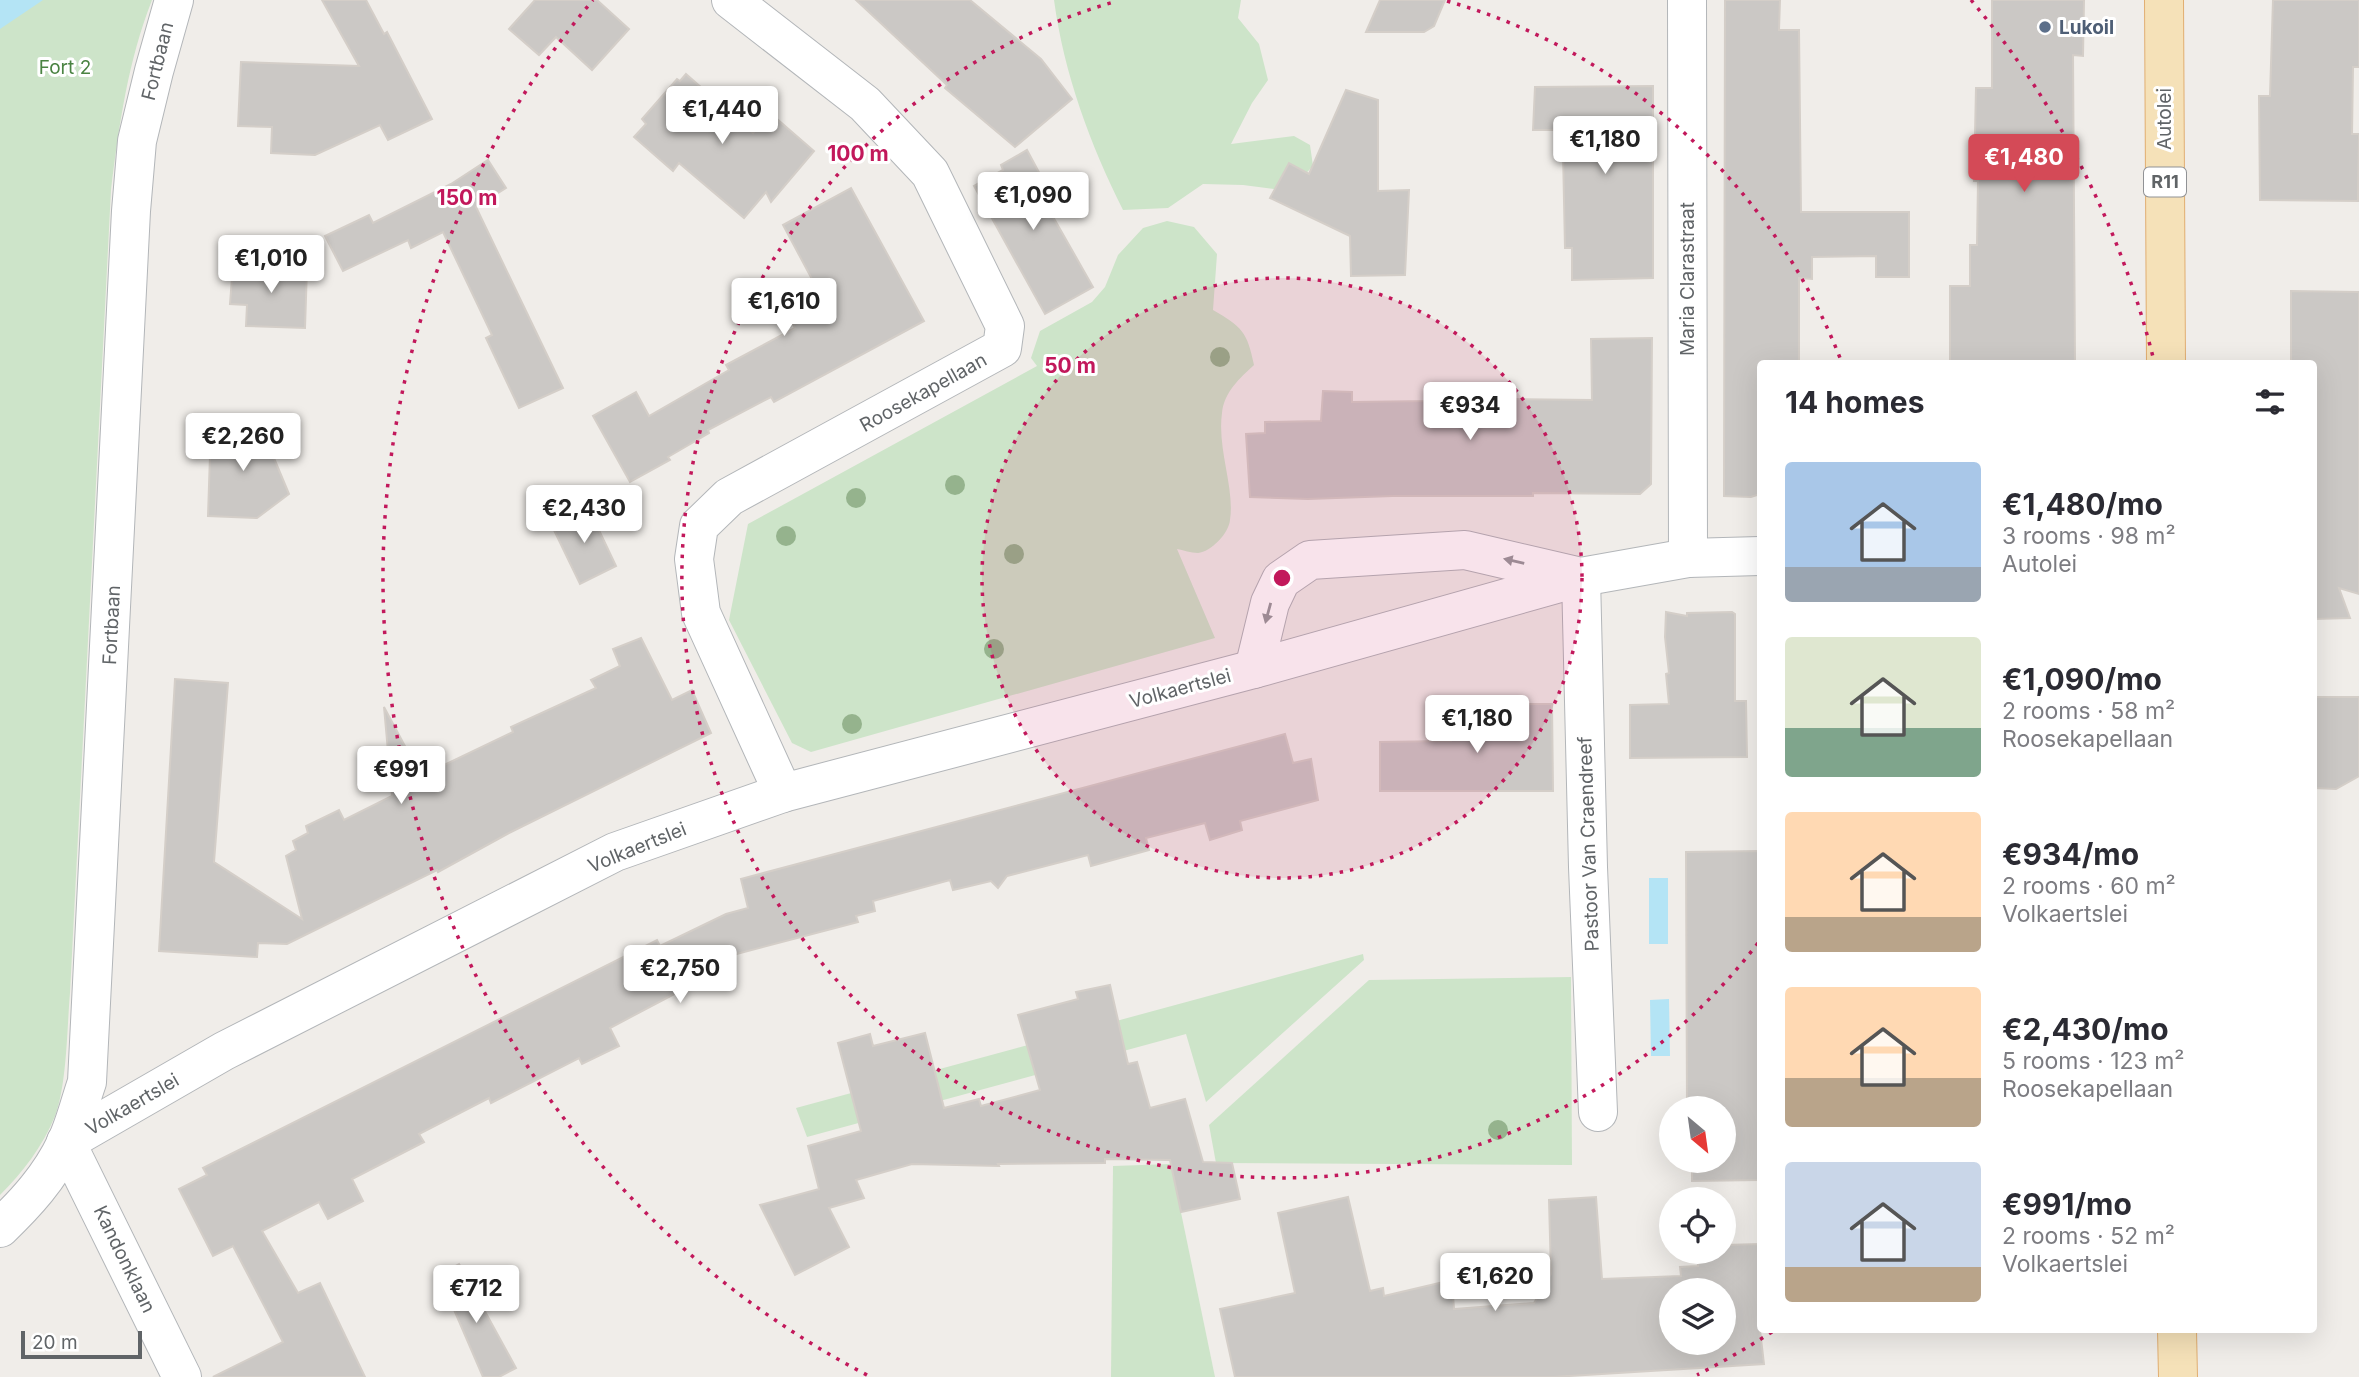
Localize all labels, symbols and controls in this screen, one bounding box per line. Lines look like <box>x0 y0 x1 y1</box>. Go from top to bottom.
place label: Lukoil <box>2059 16 2114 39</box>
marker: Lukoil <box>2037 19 2053 35</box>
street label: Fortbaan <box>137 20 178 103</box>
park label: Fort 2 <box>39 56 91 79</box>
pin: €1,440 <box>665 86 779 146</box>
street label: Autolei <box>2153 88 2176 150</box>
text: €1,440 <box>682 95 762 123</box>
pin: €1,180 <box>1548 116 1662 176</box>
text: €1,180 <box>1569 125 1641 153</box>
pin: €1,480 <box>1967 134 2081 194</box>
text: 100 m <box>827 141 889 166</box>
text: €1,480 <box>1984 143 2064 171</box>
road number: R11 <box>2144 168 2186 196</box>
pin: €1,090 <box>976 173 1090 232</box>
text: €1,090 <box>994 181 1072 209</box>
text: 150 m <box>437 185 497 210</box>
street label: Maria Clarastraat <box>1676 202 1699 356</box>
pin: €1,010 <box>214 236 328 295</box>
text: €1,010 <box>234 244 308 272</box>
pin: €1,610 <box>727 278 841 338</box>
text: €1,610 <box>747 287 821 315</box>
street label: Roosekapellaan <box>856 348 991 437</box>
text: 50 m <box>1044 353 1096 378</box>
pin: €934 <box>1429 382 1511 442</box>
icon: filters <box>2251 383 2289 421</box>
text: 14 homes <box>1785 384 1924 420</box>
text: €934 <box>1439 391 1501 419</box>
pin: €2,260 <box>186 414 300 473</box>
text: €2,260 <box>202 422 284 450</box>
pin: €2,430 <box>527 486 641 545</box>
text: €1,480/mo <box>2002 486 2163 522</box>
icon: home <box>1841 490 1925 574</box>
text: €2,430 <box>542 494 626 522</box>
text: 3 rooms · 98 m² <box>2002 522 2176 550</box>
text: Autolei <box>2002 550 2077 578</box>
one-way arrow <box>1503 555 1525 566</box>
centre of rings <box>1270 566 1294 590</box>
street label: Fortbaan <box>98 585 125 666</box>
one-way arrow <box>1262 602 1273 624</box>
text: €1,090/mo <box>2002 661 2162 697</box>
street label: Volkaertslei <box>1127 664 1233 713</box>
icon: home <box>1841 665 1925 749</box>
pin: €1,180 <box>1420 696 1534 755</box>
text: 2 rooms · 58 m² <box>2002 697 2175 725</box>
text: €1,180 <box>1441 704 1513 732</box>
text: Roosekapellaan <box>2002 725 2173 753</box>
street label: Pastoor Van Craendreef <box>1573 736 1604 952</box>
pin: €991 <box>360 746 442 806</box>
text: €991 <box>373 755 429 783</box>
street label: Volkaertslei <box>585 817 690 878</box>
text: €934/mo <box>2002 836 2139 872</box>
icon: home <box>1841 840 1925 924</box>
text: 2 rooms · 60 m² <box>2002 872 2176 900</box>
text: Volkaertslei <box>2002 900 2128 928</box>
pin: €2,750 <box>623 946 737 1005</box>
text: €2,750 <box>640 954 720 982</box>
text: €2,430/mo <box>2002 1011 2169 1047</box>
icon: home <box>1841 1015 1925 1099</box>
text: 5 rooms · 123 m² <box>2002 1047 2185 1075</box>
street label: Volkaertslei <box>81 1068 183 1140</box>
text: Roosekapellaan <box>2002 1075 2173 1103</box>
north arrow <box>1659 1096 1736 1172</box>
map controls <box>1659 1096 1736 1355</box>
text: €991/mo <box>2002 1186 2132 1222</box>
button: locate <box>1659 1187 1736 1264</box>
icon: home <box>1841 1190 1925 1274</box>
street label: Kandonklaan <box>89 1202 160 1317</box>
text: 2 rooms · 52 m² <box>2002 1222 2175 1250</box>
text: Volkaertslei <box>2002 1250 2128 1278</box>
pin: €1,620 <box>1438 1254 1552 1313</box>
text: €1,620 <box>1456 1262 1534 1290</box>
pin: €712 <box>435 1266 517 1325</box>
text: €712 <box>449 1274 503 1302</box>
button: layers <box>1659 1278 1736 1355</box>
scale bar <box>21 1328 142 1360</box>
text: 20 m <box>32 1331 78 1354</box>

